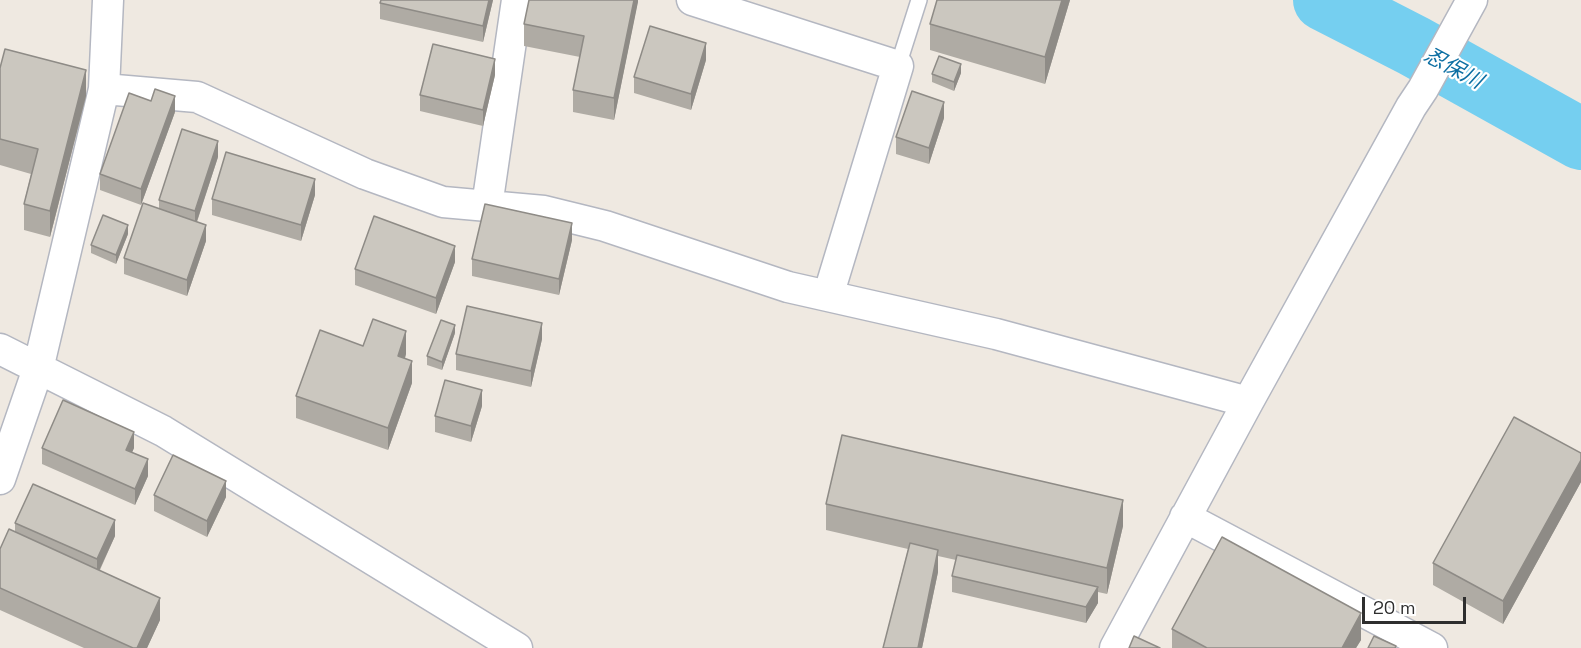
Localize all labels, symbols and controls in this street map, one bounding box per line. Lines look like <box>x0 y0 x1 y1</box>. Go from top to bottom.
water label: 忍保川 <box>1419 43 1487 95</box>
scale bar <box>1365 585 1468 623</box>
text: 20 m <box>1373 596 1416 619</box>

